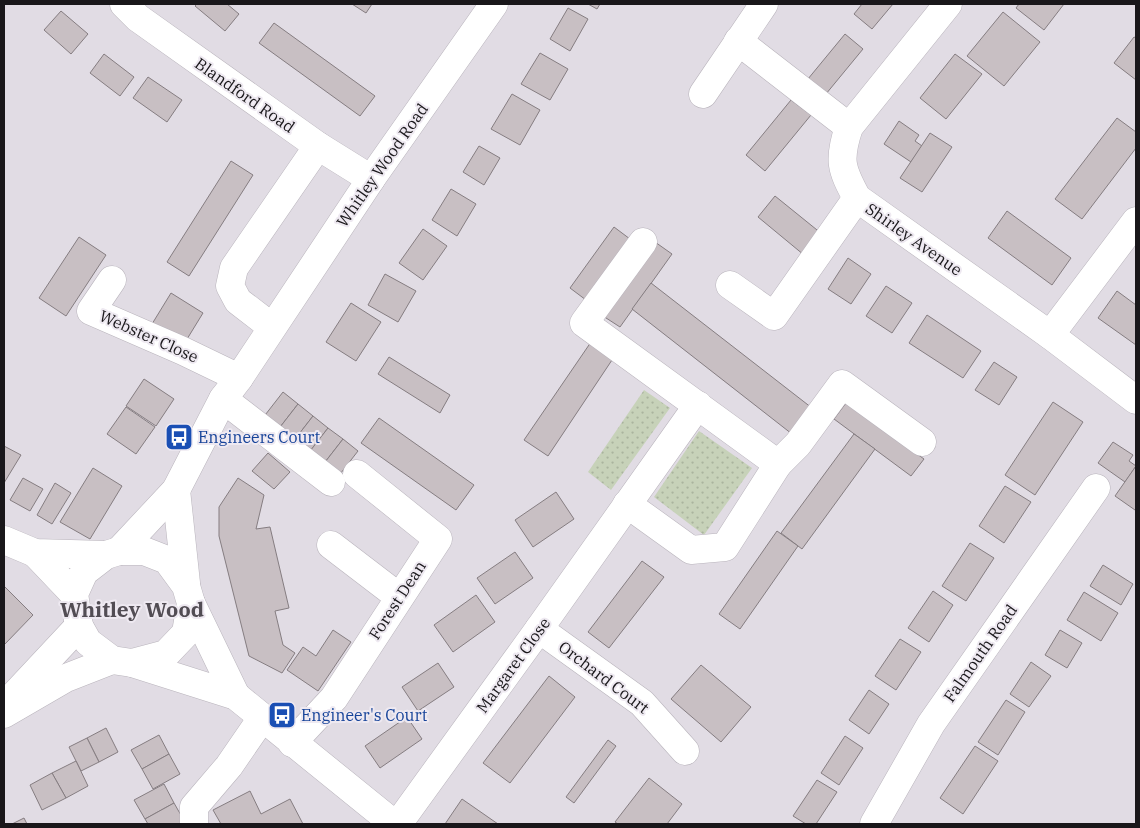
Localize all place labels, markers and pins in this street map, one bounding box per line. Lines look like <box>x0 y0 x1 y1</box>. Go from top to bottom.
bus stop icon: Engineers Court <box>164 422 194 452</box>
place label: Engineers Court <box>198 427 321 447</box>
bus stop icon: Engineer's Court <box>267 700 297 730</box>
place label: Engineer's Court <box>301 705 428 725</box>

